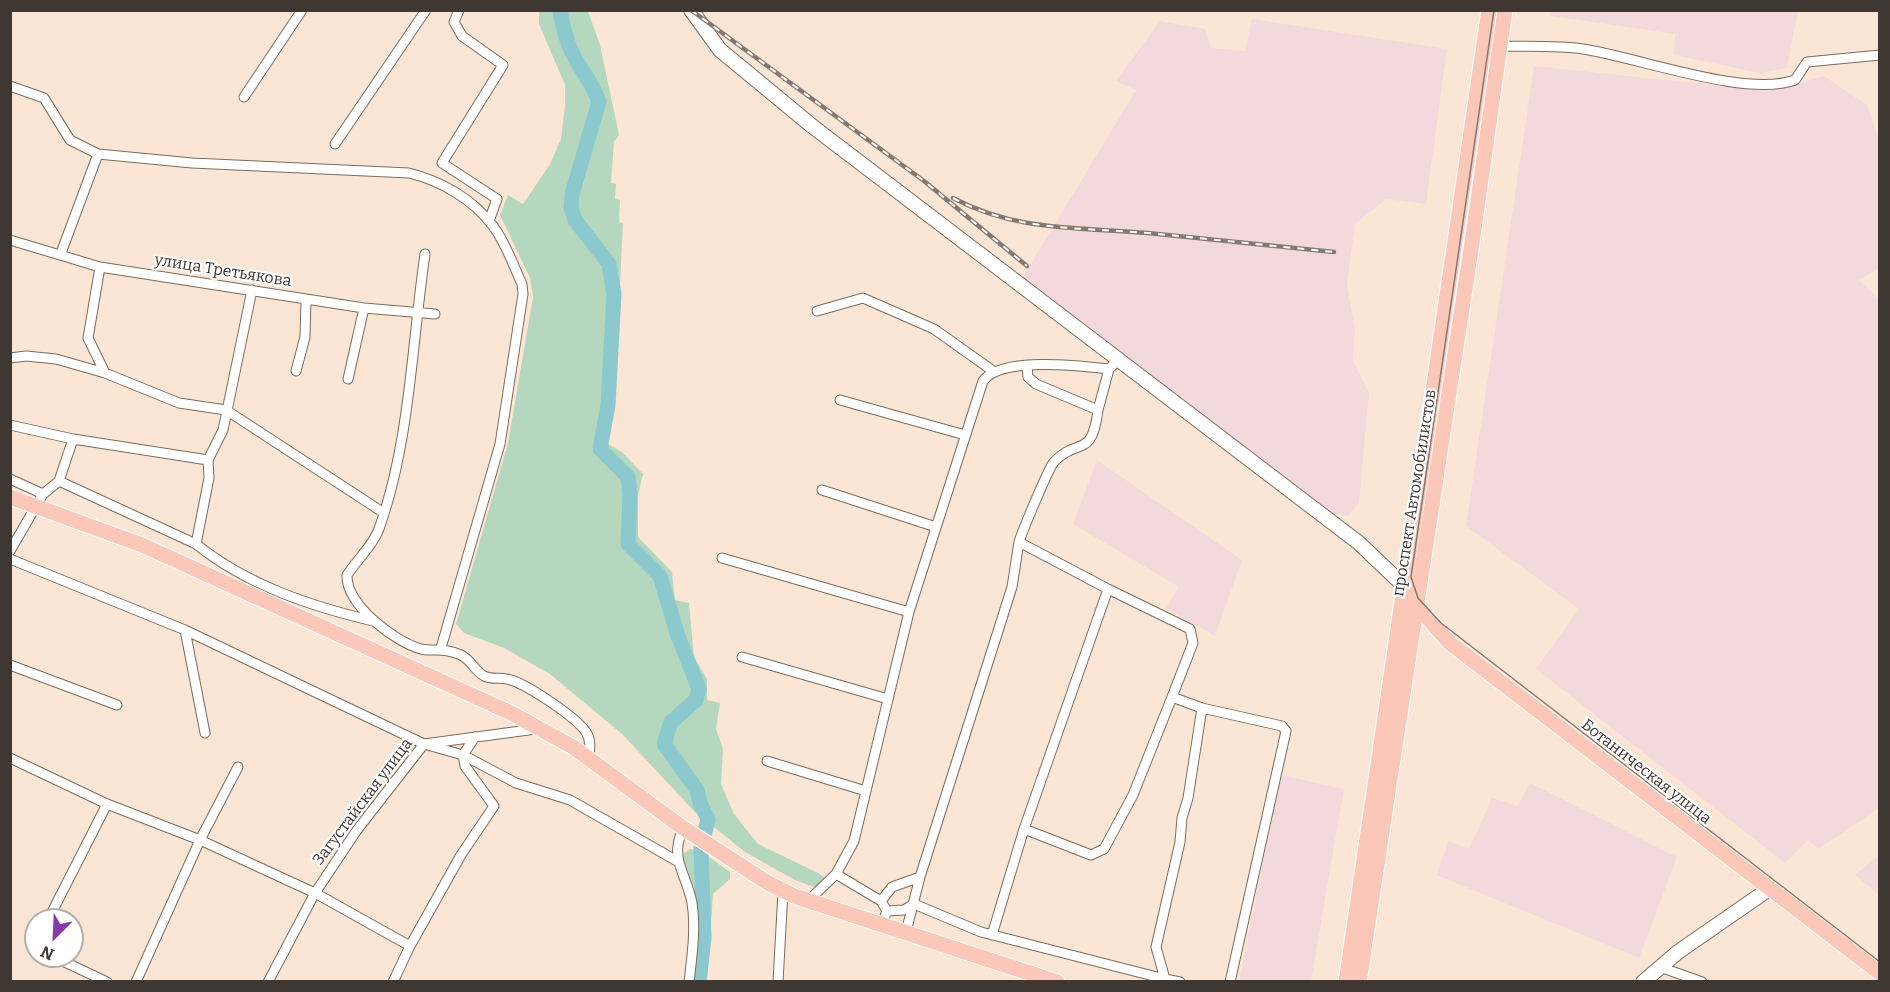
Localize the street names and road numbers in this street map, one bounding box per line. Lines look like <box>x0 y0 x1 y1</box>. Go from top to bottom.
street label: улица Третьякова <box>153 251 293 291</box>
street label: проспект Автомобилистов <box>1389 388 1441 598</box>
street label: Ботаническая улица <box>1577 715 1715 829</box>
street label: Загустайская улица <box>309 735 417 869</box>

